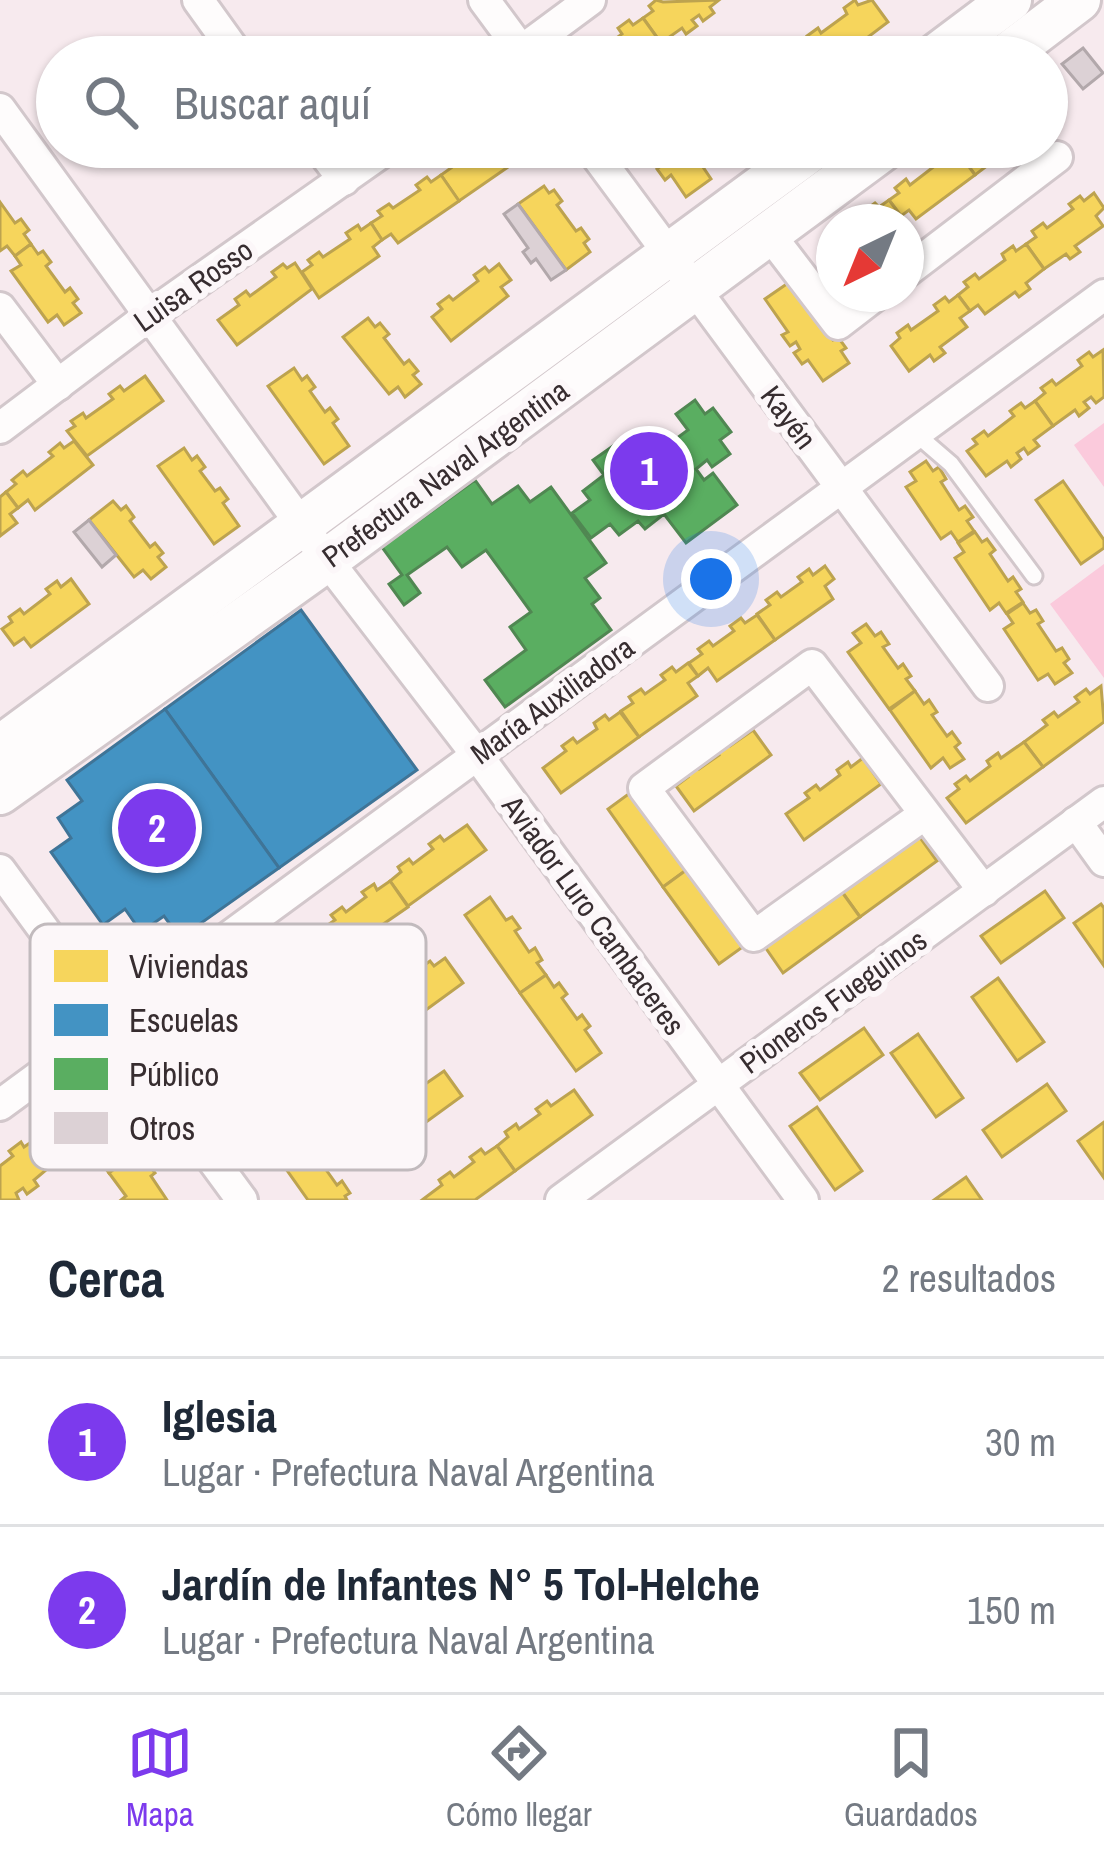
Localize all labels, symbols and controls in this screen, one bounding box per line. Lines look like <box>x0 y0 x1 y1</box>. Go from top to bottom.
search box <box>36 36 1068 168</box>
icon: search <box>78 69 144 135</box>
text: Buscar aquí <box>174 72 371 133</box>
north arrow <box>816 204 924 312</box>
street label: Luisa Rosso <box>126 229 260 341</box>
street label: Prefectura Naval Argentina <box>314 370 576 576</box>
street label: Kayén <box>752 377 826 457</box>
pin: 1 <box>610 426 688 516</box>
your location <box>681 549 741 609</box>
street label: María Auxiliadora <box>462 627 642 773</box>
pin: 2 <box>118 783 196 873</box>
street label: Aviador Luro Cambaceres <box>493 786 694 1043</box>
street label: Pioneros Fueguinos <box>732 920 934 1082</box>
legend <box>30 924 426 1170</box>
text: Viviendas <box>129 944 249 988</box>
text: Escuelas <box>129 998 239 1042</box>
text: Público <box>129 1052 219 1096</box>
text: Otros <box>129 1106 195 1150</box>
text: Cerca <box>48 1244 164 1313</box>
text: 2 resultados <box>882 1252 1056 1304</box>
text: Iglesia <box>162 1385 277 1446</box>
text: 1 <box>78 1416 96 1468</box>
text: 30 m <box>985 1416 1056 1468</box>
text: Lugar · Prefectura Naval Argentina <box>162 1446 654 1498</box>
text: Jardín de Infantes N° 5 Tol-Helche <box>162 1553 760 1614</box>
text: 2 <box>78 1584 96 1636</box>
text: 150 m <box>967 1584 1056 1636</box>
text: Lugar · Prefectura Naval Argentina <box>162 1614 654 1666</box>
tab: Mapa <box>126 1720 194 1836</box>
tab: Cómo llegar <box>446 1720 592 1836</box>
tab: Guardados <box>844 1720 978 1836</box>

